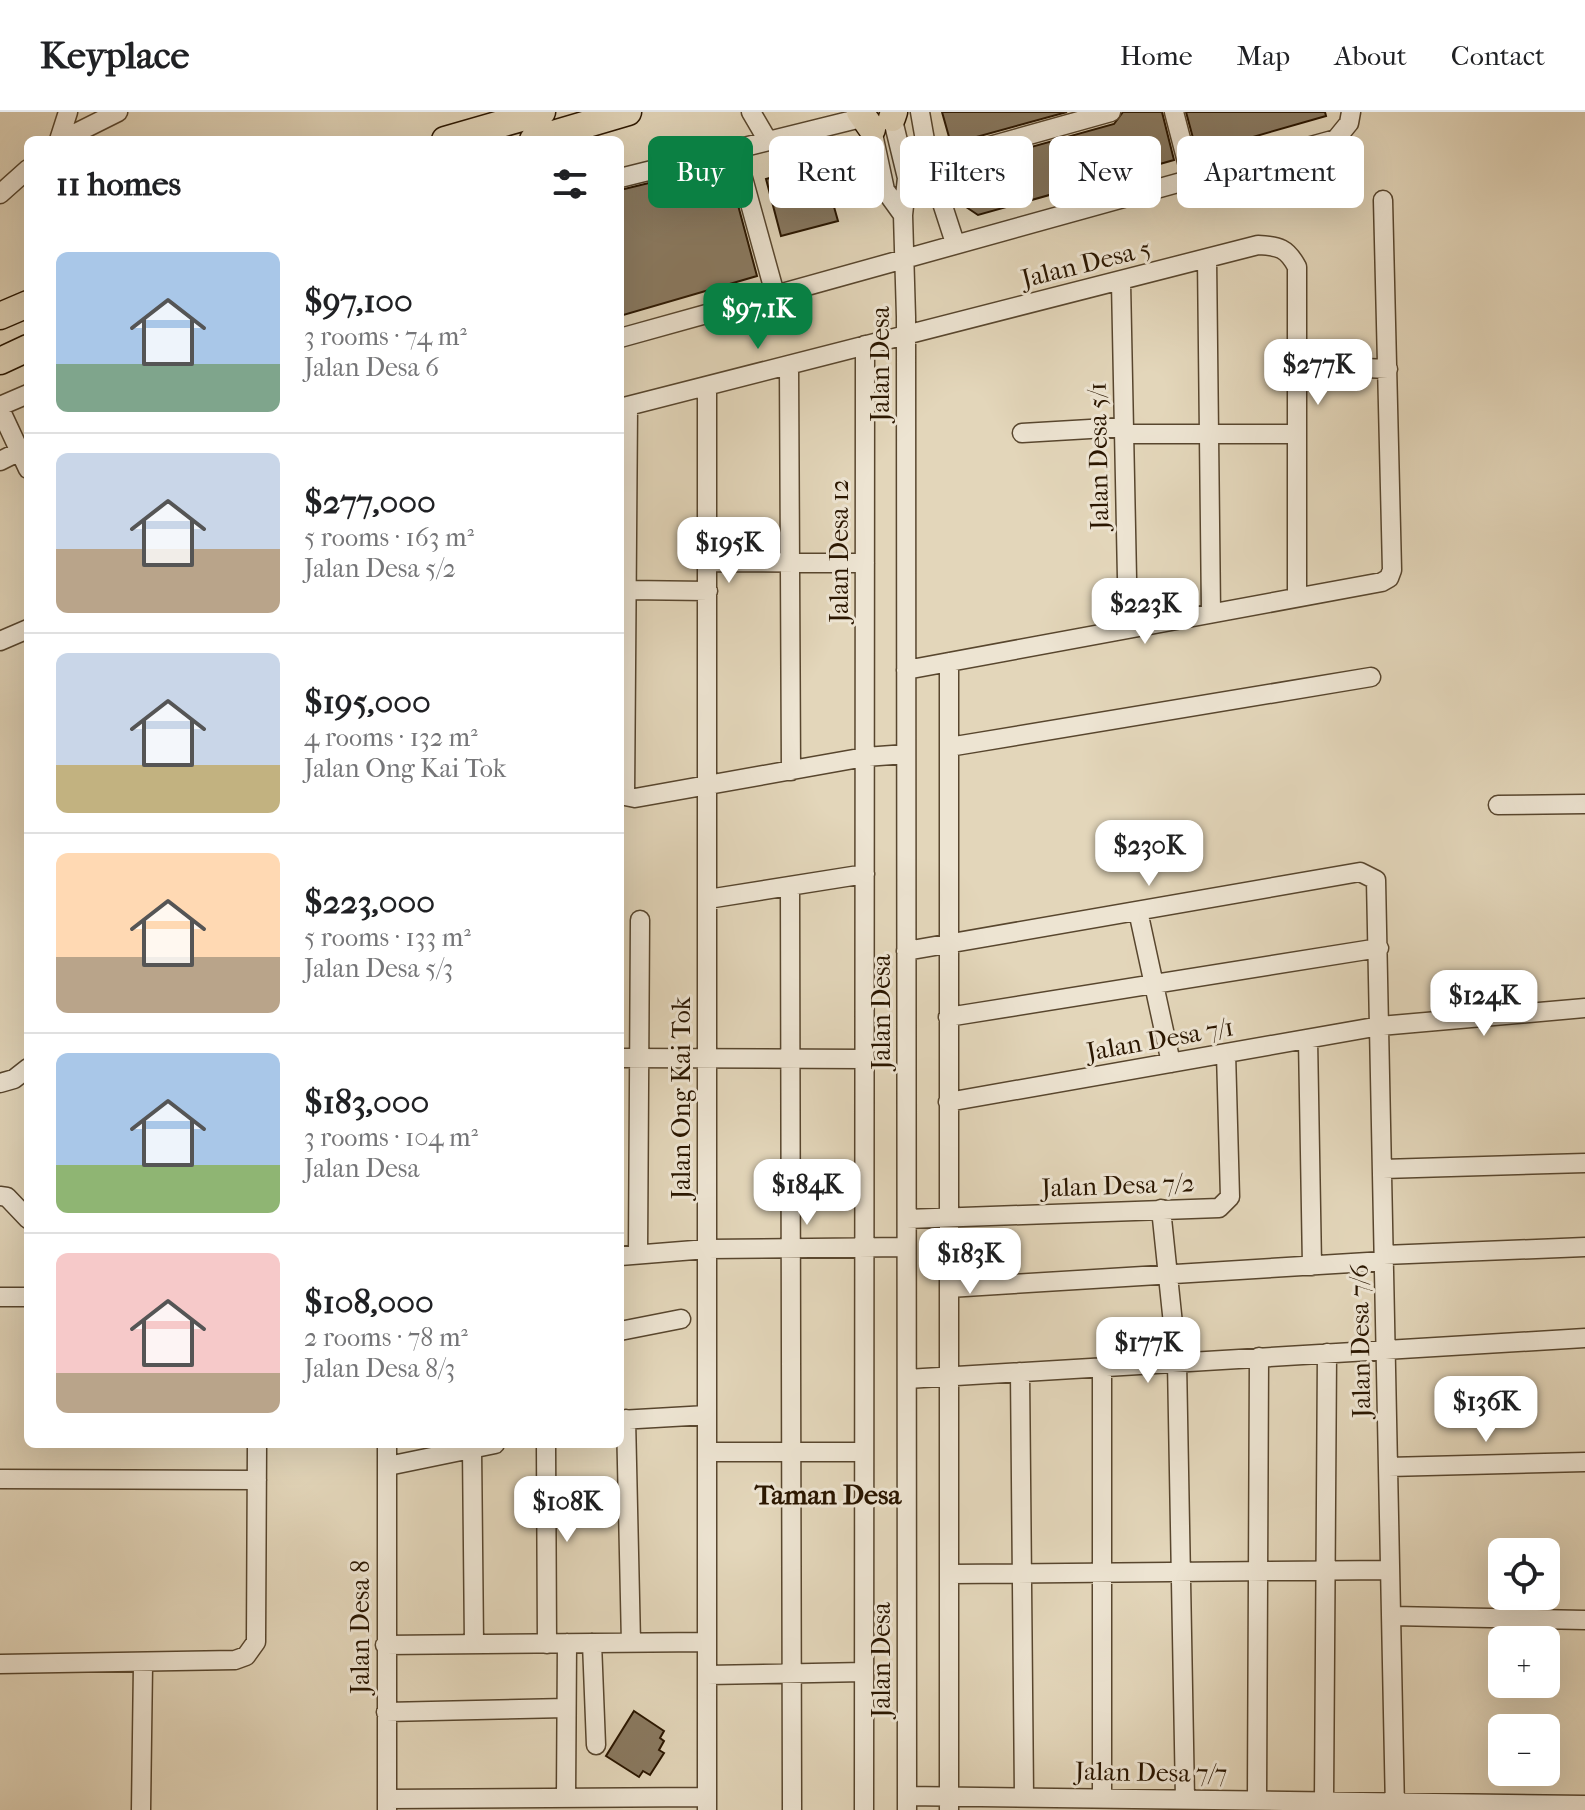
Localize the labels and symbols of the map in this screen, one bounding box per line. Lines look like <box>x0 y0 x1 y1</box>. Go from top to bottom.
street label: Jalan Desa 5 <box>1016 232 1154 295</box>
pin: $97.1K <box>693 283 823 351</box>
street label: Jalan Desa <box>865 305 896 424</box>
pin: $277K <box>1262 339 1374 407</box>
street label: Jalan Desa 5/1 <box>1082 382 1115 532</box>
street label: Jalan Desa 12 <box>824 479 855 625</box>
pin: $195K <box>673 517 785 585</box>
pin: $223K <box>1089 578 1201 646</box>
pin: $230K <box>1093 820 1205 888</box>
street label: Jalan Desa <box>866 953 897 1072</box>
pin: $124K <box>1428 970 1540 1038</box>
street label: Jalan Ong Kai Tok <box>666 996 697 1201</box>
street label: Jalan Desa 7/1 <box>1082 1011 1236 1068</box>
pin: $184K <box>751 1159 863 1227</box>
street label: Jalan Desa 7/2 <box>1039 1167 1195 1204</box>
pin: $183K <box>914 1228 1026 1296</box>
street label: Jalan Desa 7/6 <box>1344 1263 1377 1420</box>
pin: $177K <box>1092 1317 1204 1385</box>
pin: $136K <box>1430 1376 1542 1444</box>
pin: $108K <box>511 1476 623 1544</box>
district label: Taman Desa <box>754 1478 902 1511</box>
street label: Jalan Desa 8 <box>345 1560 376 1696</box>
street label: Jalan Desa <box>866 1601 897 1720</box>
street label: Jalan Desa 7/7 <box>1073 1756 1227 1789</box>

